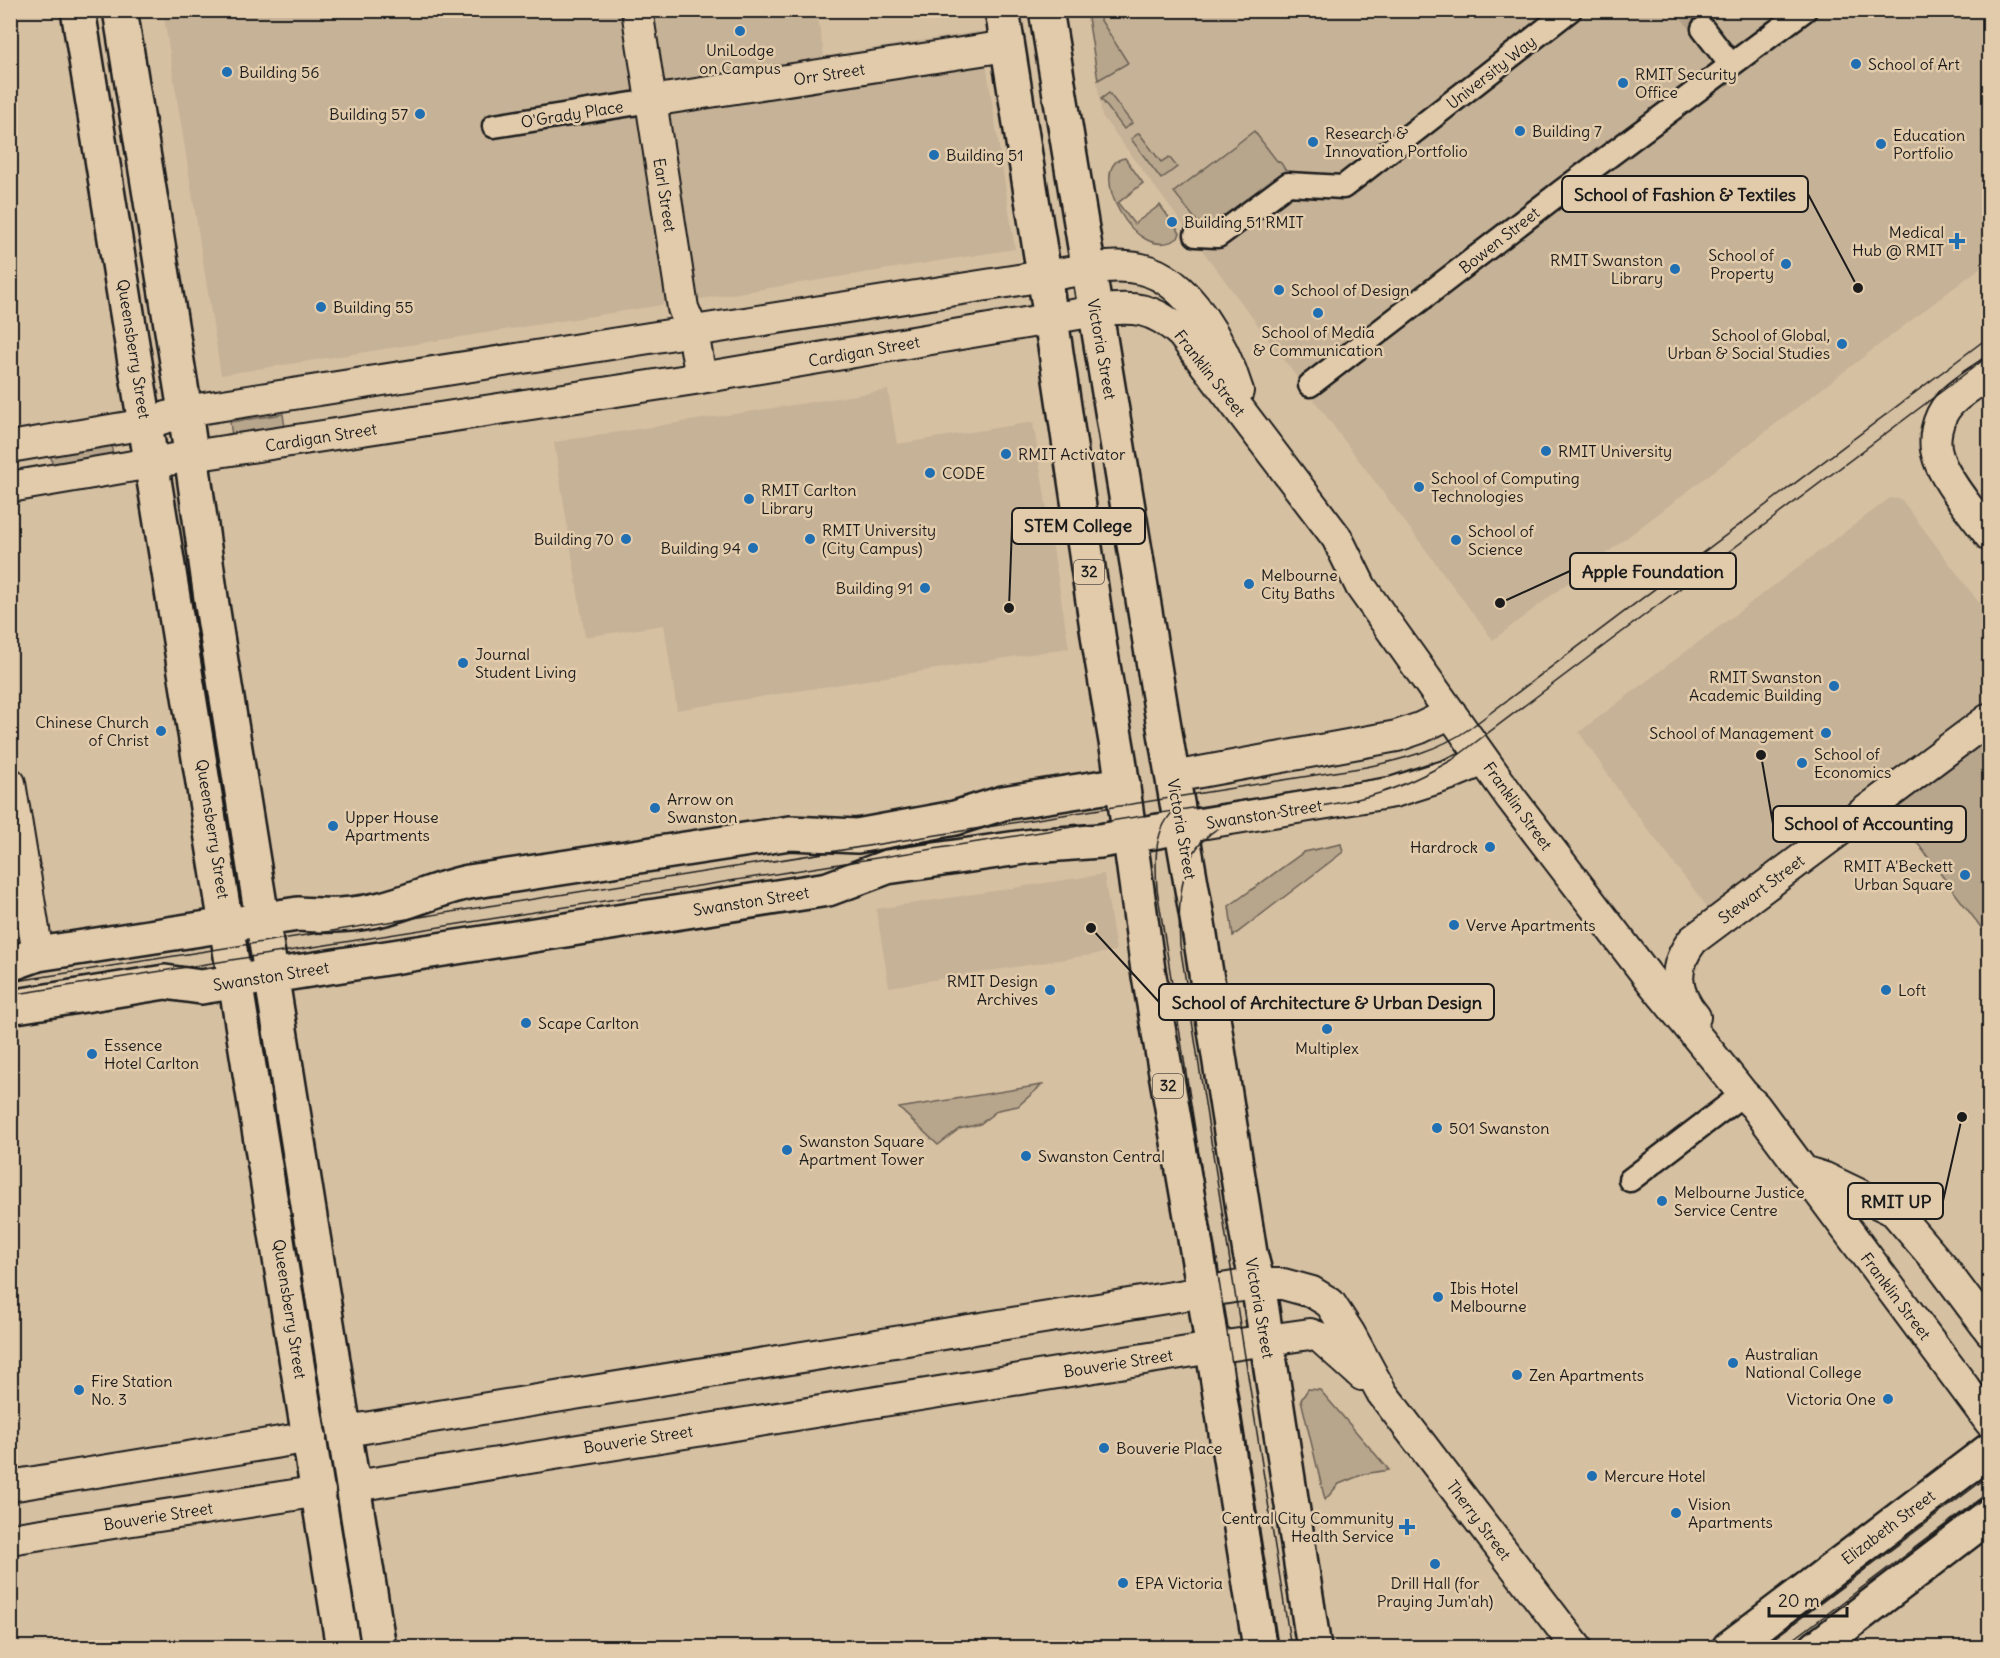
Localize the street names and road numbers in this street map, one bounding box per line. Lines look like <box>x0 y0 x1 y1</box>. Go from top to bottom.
street label: University Way <box>1442 31 1540 113</box>
street label: Orr Street <box>792 58 867 90</box>
street label: O'Grady Place <box>519 96 625 132</box>
street label: Earl Street <box>649 156 681 234</box>
street label: Bowen Street <box>1455 202 1544 278</box>
street label: Queensberry Street <box>113 278 155 421</box>
street label: Victoria Street <box>1083 297 1121 401</box>
street label: Franklin Street <box>1170 326 1250 421</box>
street label: Cardigan Street <box>807 331 922 371</box>
street label: Cardigan Street <box>264 418 379 456</box>
road number: 32 <box>1074 560 1104 584</box>
street label: Queensberry Street <box>192 758 234 901</box>
street label: Franklin Street <box>1479 758 1557 855</box>
street label: Victoria Street <box>1163 777 1201 881</box>
street label: Swanston Street <box>1205 795 1324 833</box>
street label: Stewart Street <box>1714 850 1808 928</box>
street label: Swanston Street <box>692 882 811 920</box>
street label: Swanston Street <box>212 957 331 995</box>
road number: 32 <box>1153 1074 1183 1098</box>
street label: Queensberry Street <box>269 1238 311 1381</box>
street label: Franklin Street <box>1857 1248 1936 1344</box>
street label: Victoria Street <box>1241 1256 1279 1360</box>
street label: Bouverie Street <box>1062 1344 1175 1382</box>
street label: Bouverie Street <box>582 1420 695 1458</box>
street label: Therry Street <box>1442 1476 1516 1564</box>
street label: Elizabeth Street <box>1837 1485 1939 1569</box>
street label: Bouverie Street <box>102 1497 215 1535</box>

